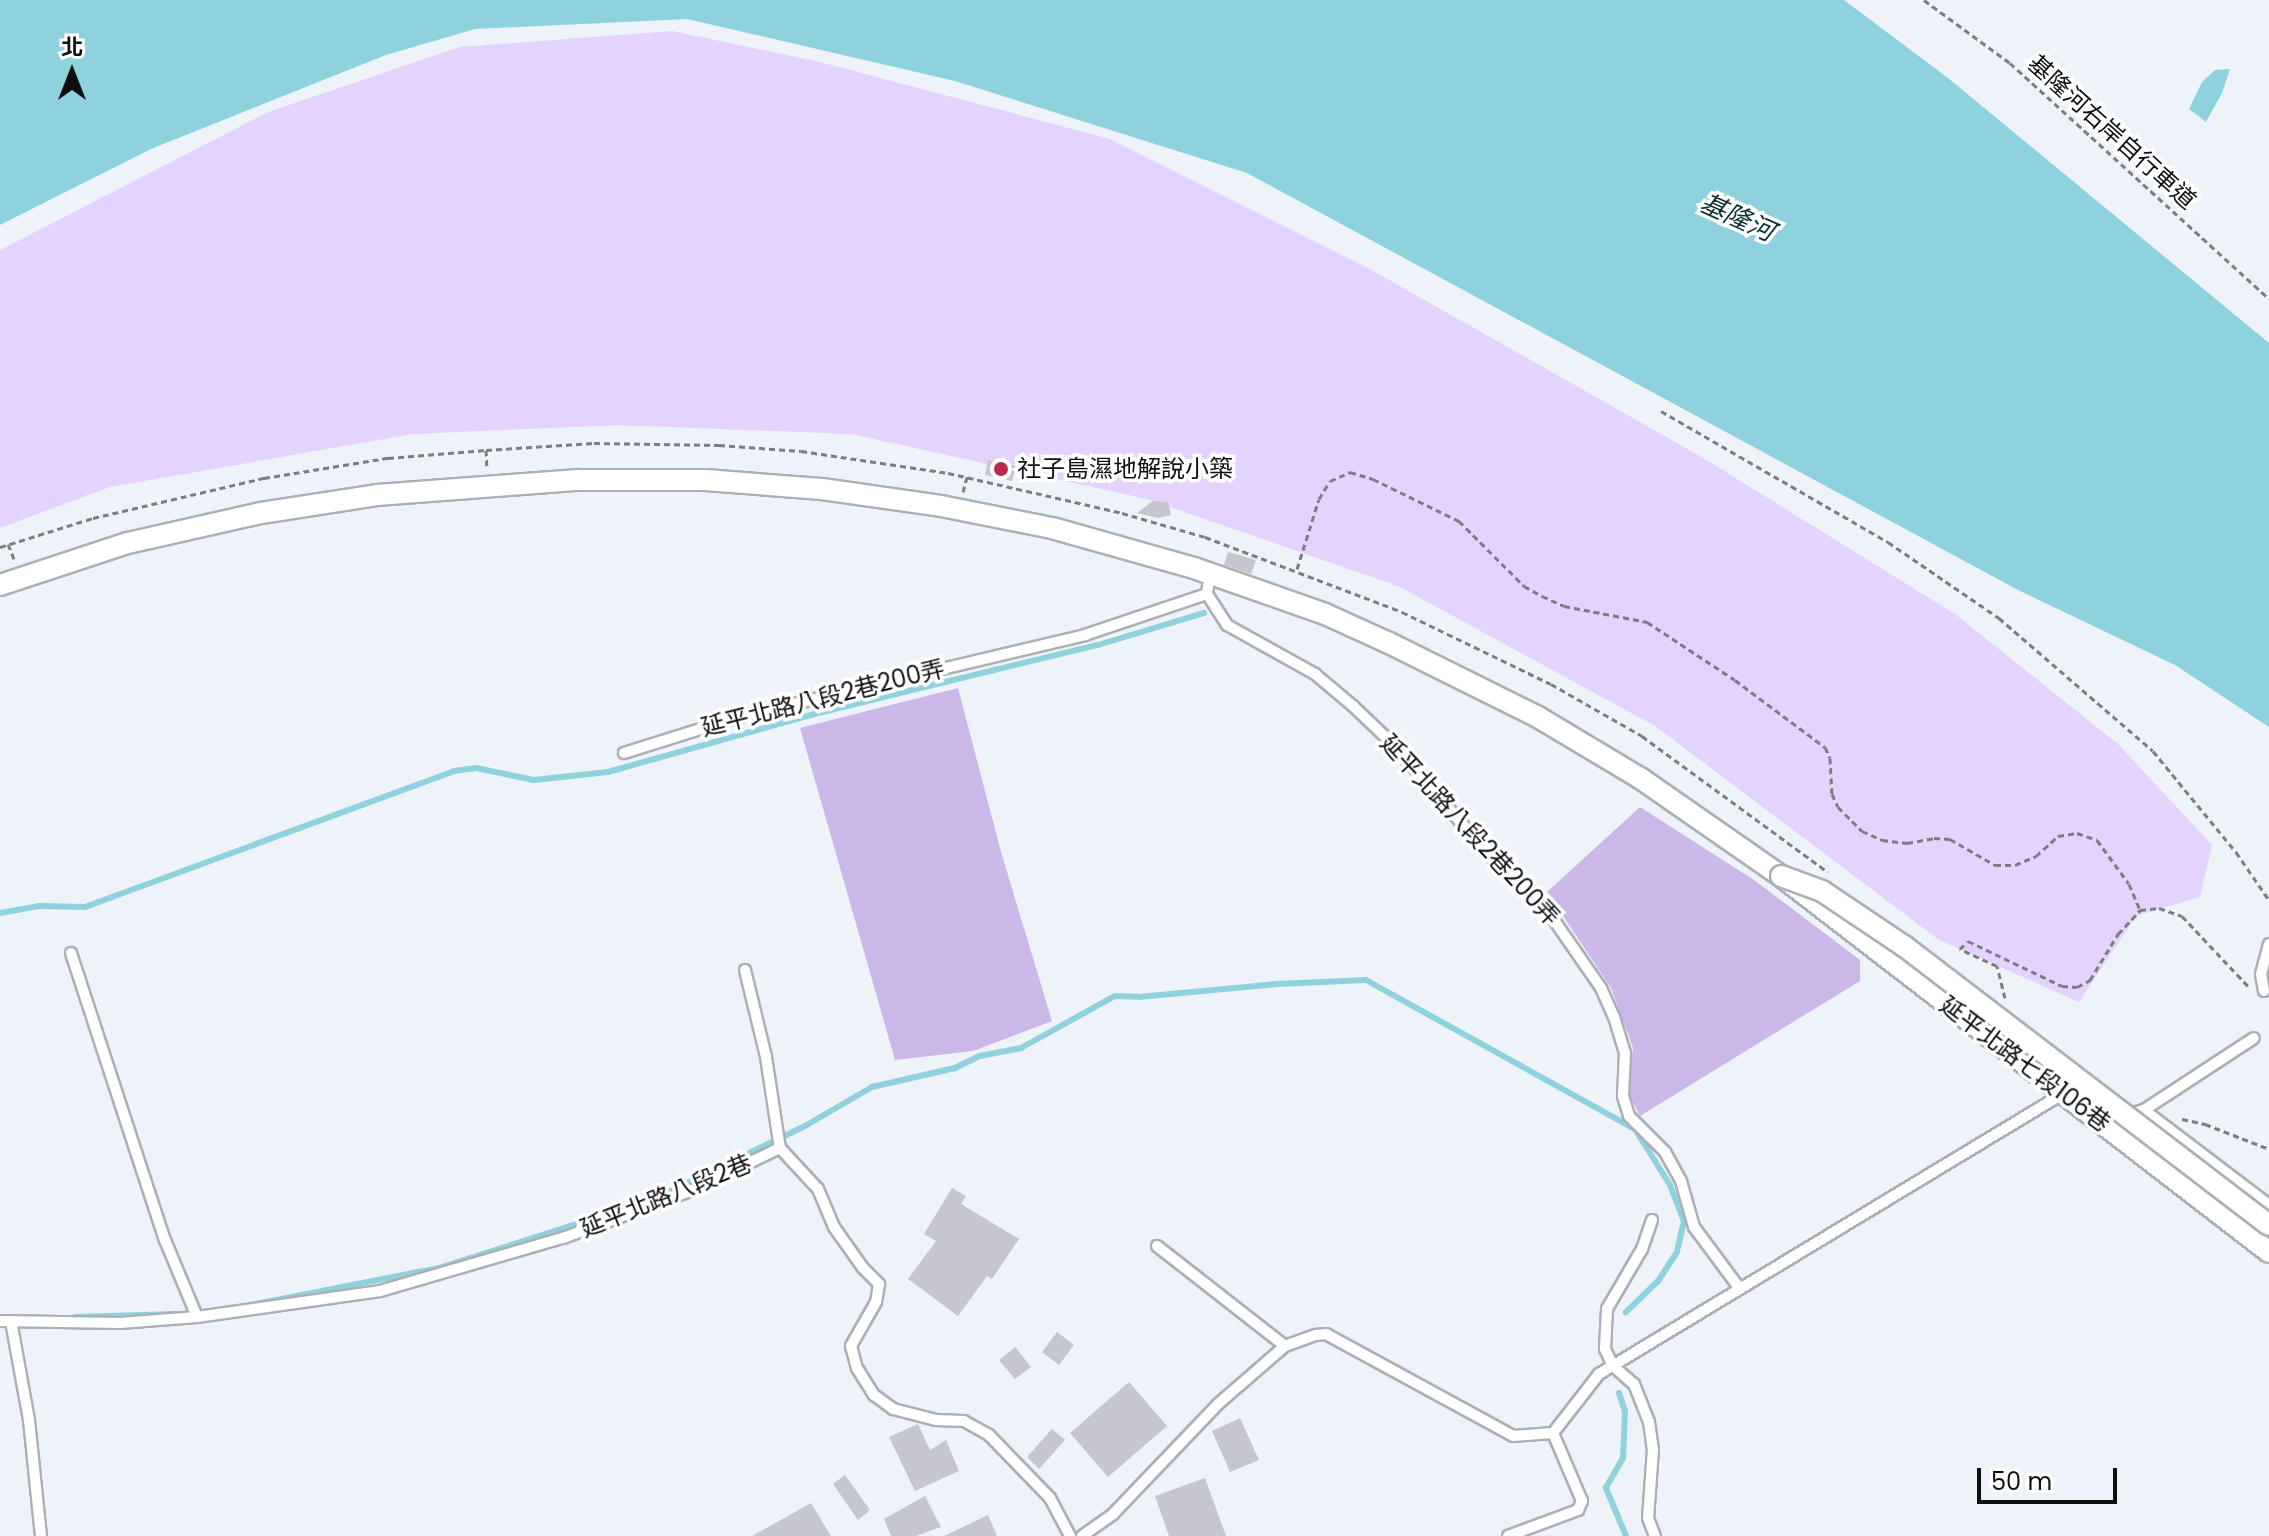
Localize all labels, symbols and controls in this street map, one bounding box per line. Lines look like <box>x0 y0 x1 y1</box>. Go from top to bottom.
north arrow <box>32 32 112 112</box>
text: 北 <box>61 32 83 63</box>
street label: 基隆河右岸自行車道 <box>2022 49 2202 215</box>
water label: 基隆河 <box>1695 188 1779 248</box>
place label: 社子島濕地解說小築 <box>1017 455 1233 483</box>
marker: 社子島濕地解說小築 <box>992 460 1010 478</box>
street label: 延平北路八段2巷200弄 <box>698 654 948 742</box>
street label: 延平北路八段2巷200弄 <box>1374 729 1566 931</box>
street label: 延平北路七段106巷 <box>1934 991 2116 1137</box>
street label: 延平北路八段2巷 <box>576 1149 756 1243</box>
scale bar <box>1981 1452 2121 1502</box>
text: 50 m <box>1991 1465 2052 1498</box>

